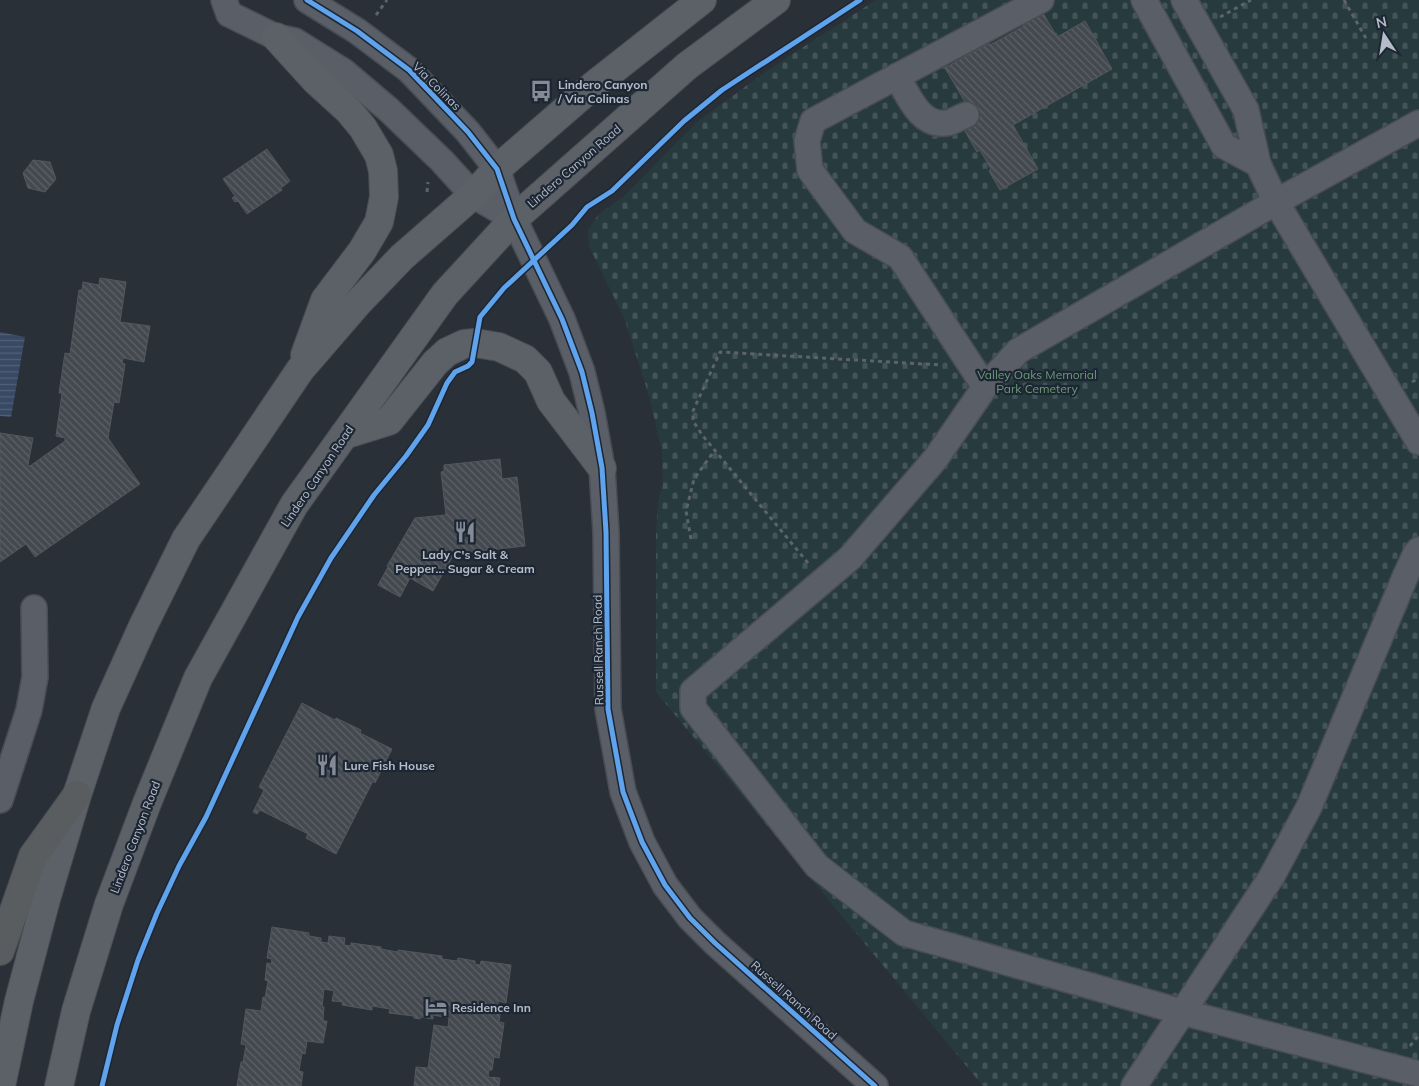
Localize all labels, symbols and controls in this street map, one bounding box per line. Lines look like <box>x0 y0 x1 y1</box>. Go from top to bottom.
north arrow <box>1359 10 1409 60</box>
text: N <box>1374 12 1388 32</box>
street label: Via Colinas <box>410 59 464 113</box>
place label: Lindero Canyon / Via Colinas <box>557 77 647 106</box>
bus stop icon: Lindero Canyon / Via Colinas <box>528 78 554 104</box>
street label: Lindero Canyon Road <box>524 121 624 211</box>
park label: Valley Oaks Memorial Park Cemetery <box>977 367 1097 396</box>
street label: Lindero Canyon Road <box>277 422 357 530</box>
restaurant icon: Lady C's Salt & Pepper... Sugar & Cream <box>452 519 478 545</box>
place label: Lady C's Salt & Pepper... Sugar & Cream <box>395 547 535 576</box>
street label: Russell Ranch Road <box>590 595 606 705</box>
restaurant icon: Lure Fish House <box>314 752 340 778</box>
place label: Lure Fish House <box>344 758 435 773</box>
street label: Lindero Canyon Road <box>107 779 163 895</box>
street label: Russell Ranch Road <box>748 957 840 1043</box>
hotel icon: Residence Inn <box>423 994 449 1020</box>
place label: Residence Inn <box>452 1000 531 1015</box>

